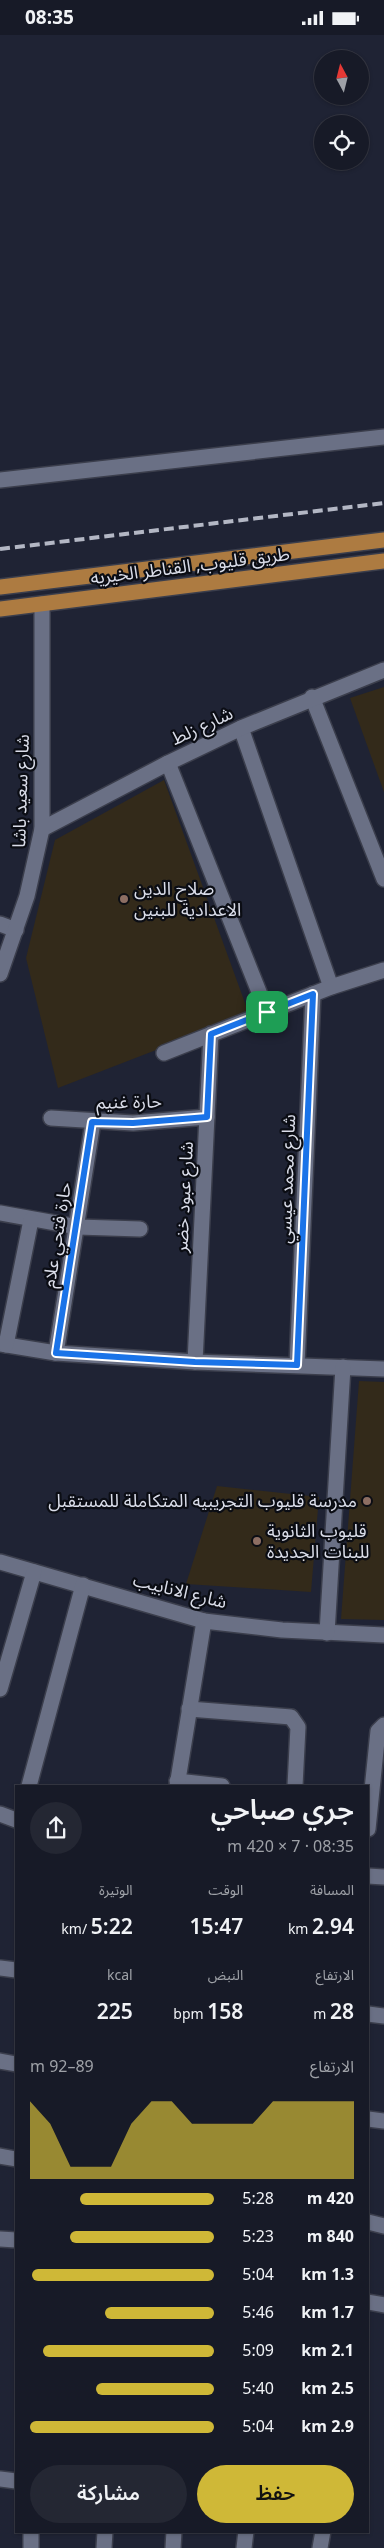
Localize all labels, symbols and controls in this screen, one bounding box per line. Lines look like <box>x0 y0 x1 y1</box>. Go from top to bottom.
text: 08:35 <box>25 0 74 38</box>
north arrow <box>314 50 369 105</box>
map controls <box>314 50 369 170</box>
button: locate <box>314 115 369 170</box>
street label: طريق قليوب, القناطر الخيريه <box>88 535 292 597</box>
street label: شارع زلط <box>164 695 240 757</box>
street label: شارع سعيد باشا <box>0 734 42 848</box>
place label: صلاح الدين الاعدادية للبنين <box>134 870 241 929</box>
marker: صلاح الدين الاعدادية للبنين <box>118 893 130 905</box>
pin <box>246 991 288 1033</box>
icon: arrive <box>253 998 281 1026</box>
street label: حارة غنيم <box>96 1082 162 1122</box>
street label: شارع محمد عيسي <box>266 1114 308 1244</box>
street label: شارع عبود خضر <box>162 1140 206 1255</box>
street label: حارة فتحي علام <box>30 1179 84 1291</box>
place label: مدرسة قليوب التجريبيه المتكاملة للمستقبل <box>48 1482 357 1520</box>
marker: مدرسة قليوب التجريبيه المتكاملة للمستقبل <box>361 1495 373 1507</box>
place label: قليوب الثانوية للبنات الجديدة <box>267 1512 369 1571</box>
marker: قليوب الثانوية للبنات الجديدة <box>251 1535 263 1547</box>
street label: شارع الانابيب <box>129 1561 231 1621</box>
text: جري صباحي <box>211 1781 354 1840</box>
button: share <box>30 1802 82 1854</box>
text: 08:35 · 7 × 420 m <box>227 1830 354 1864</box>
text: الوتيرة <box>99 1876 133 1905</box>
text: الوقت <box>208 1876 243 1905</box>
text: المسافة <box>310 1876 354 1905</box>
text: 5:22 <box>91 1905 133 1949</box>
text: 15:47 <box>189 1905 243 1949</box>
text: 2.94 <box>312 1905 354 1949</box>
text: /km <box>61 1915 91 1944</box>
text: km <box>288 1915 312 1944</box>
text: kcal <box>107 1961 133 1990</box>
text: النبض <box>208 1961 243 1990</box>
text: الارتفاع <box>316 1961 354 1990</box>
text: 225 <box>97 1990 133 2034</box>
text: 158 <box>207 1990 243 2034</box>
text: 28 <box>330 1990 354 2034</box>
text: bpm <box>173 2000 207 2029</box>
text: m <box>313 2000 330 2029</box>
text: 89–92 m <box>30 2050 94 2084</box>
text: الارتفاع <box>310 2050 354 2084</box>
text: 5:28 <box>242 2182 274 2216</box>
text: 420 m <box>307 2182 354 2216</box>
text: 5:23 <box>242 2220 274 2254</box>
text: 840 m <box>307 2220 354 2254</box>
text: 5:04 <box>242 2258 274 2292</box>
text: 1.3 km <box>301 2258 354 2292</box>
text: 5:46 <box>242 2296 274 2330</box>
text: 1.7 km <box>301 2296 354 2330</box>
text: 5:09 <box>242 2334 274 2368</box>
text: 2.1 km <box>301 2334 354 2368</box>
text: 5:40 <box>242 2372 274 2406</box>
text: 2.5 km <box>301 2372 354 2406</box>
text: 5:04 <box>242 2410 274 2444</box>
text: 2.9 km <box>301 2410 354 2444</box>
button: مشاركة <box>30 2465 187 2523</box>
button: حفظ <box>197 2465 354 2523</box>

